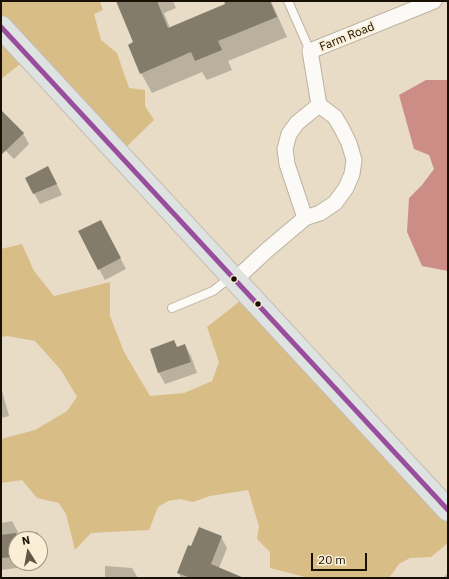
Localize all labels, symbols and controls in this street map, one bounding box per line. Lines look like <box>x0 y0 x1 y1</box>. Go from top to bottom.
street label: Farm Road <box>317 19 377 55</box>
unlabelled marker <box>229 274 239 284</box>
unlabelled marker <box>253 299 263 309</box>
north arrow <box>8 531 48 571</box>
text: N <box>21 533 31 548</box>
scale bar <box>313 545 369 571</box>
text: 20 m <box>318 552 346 567</box>

